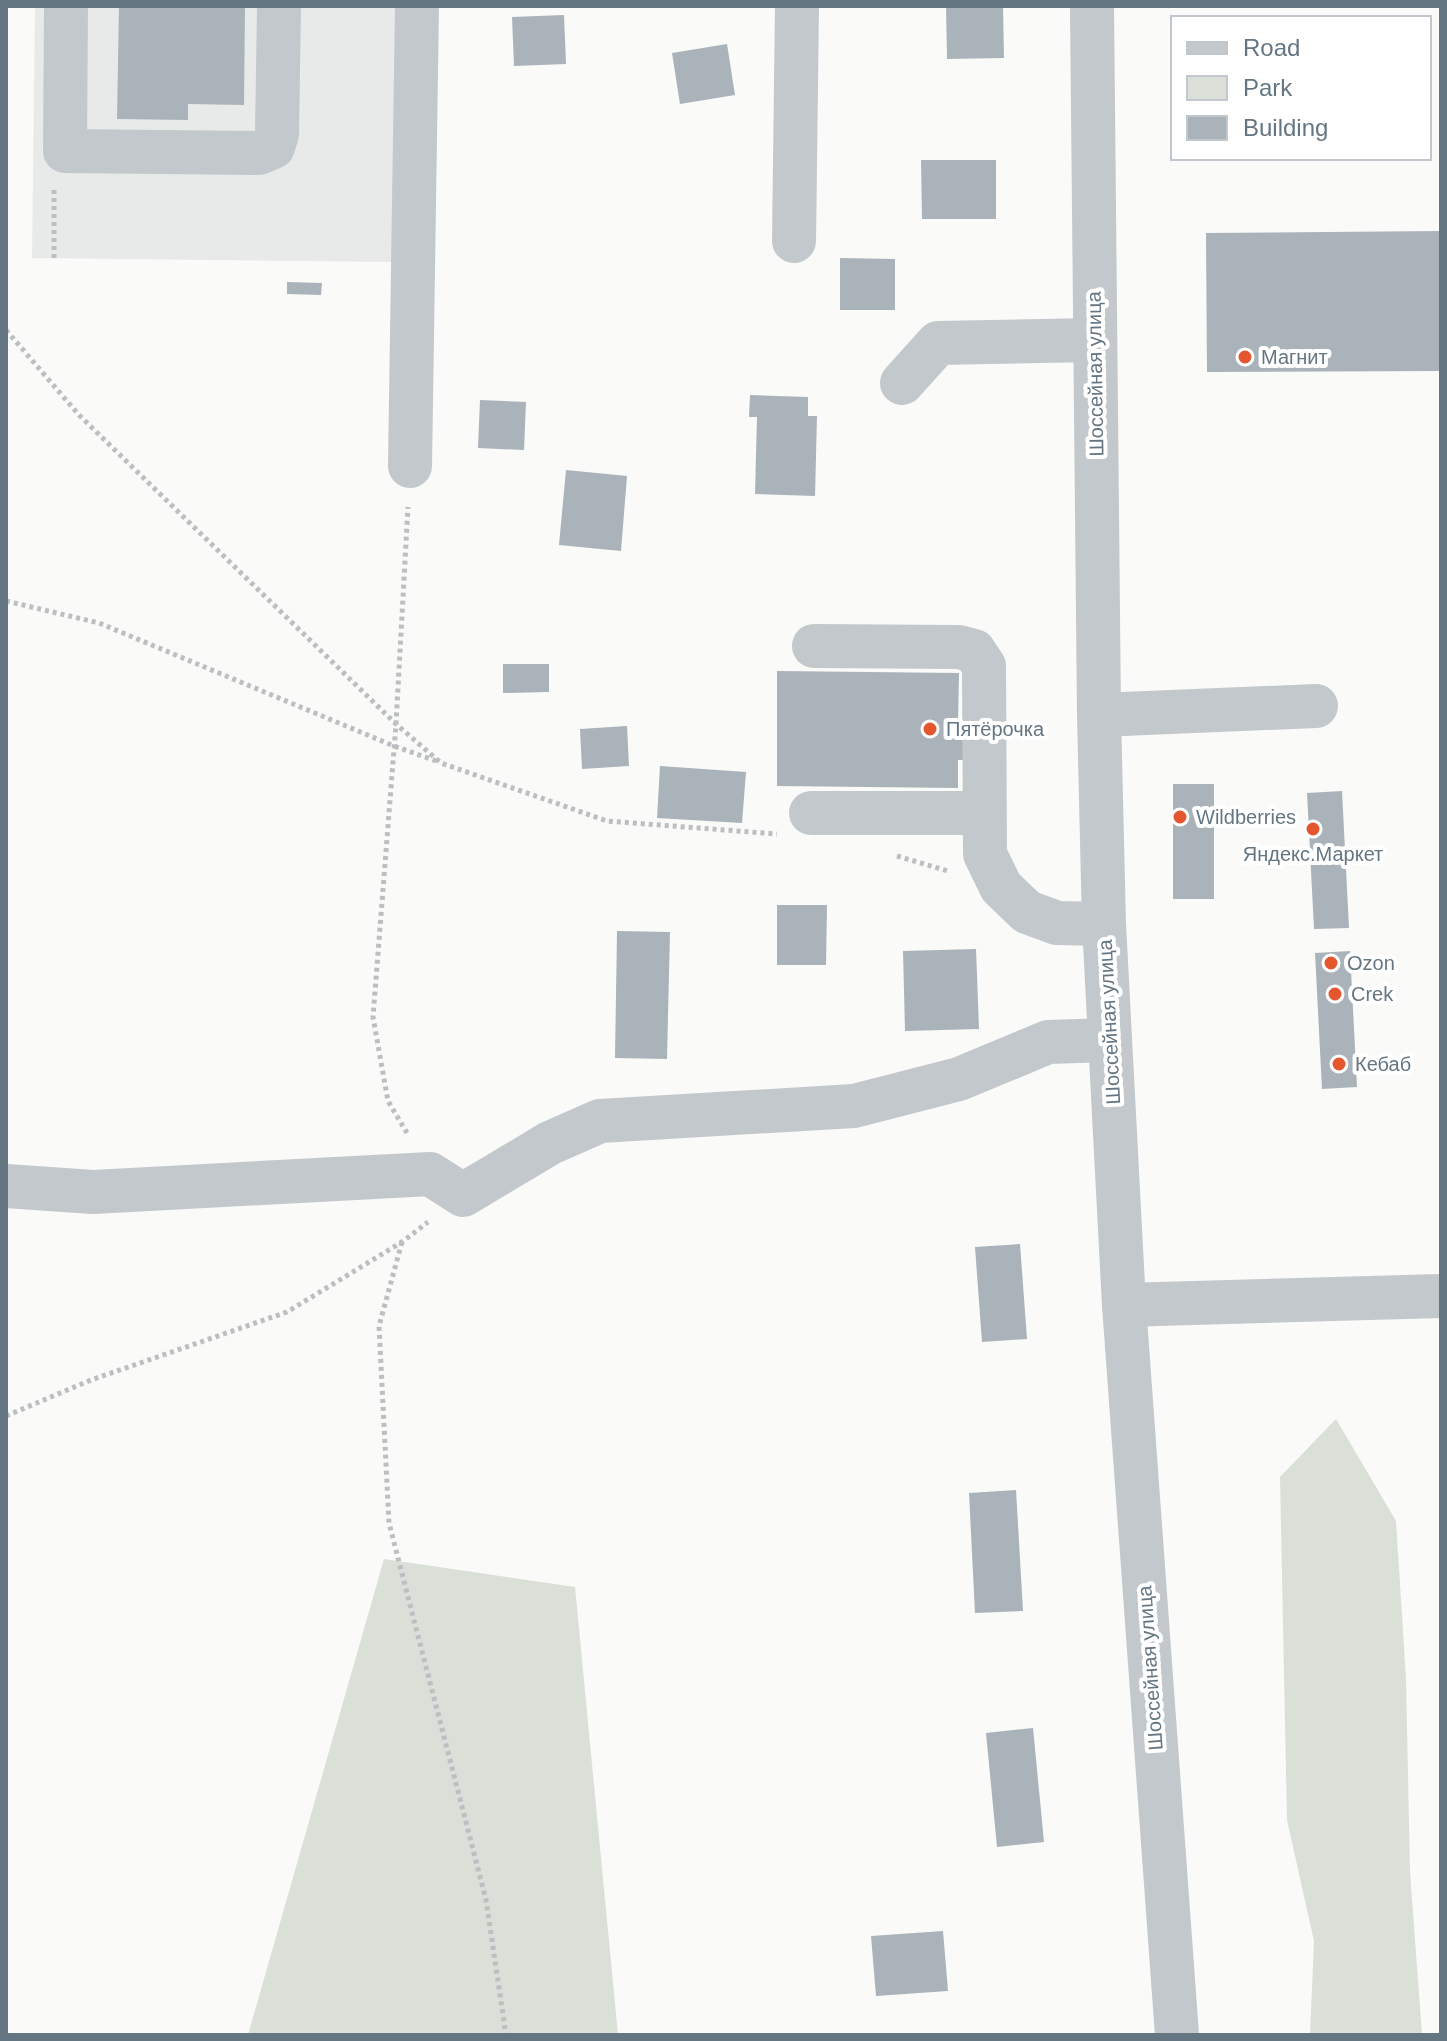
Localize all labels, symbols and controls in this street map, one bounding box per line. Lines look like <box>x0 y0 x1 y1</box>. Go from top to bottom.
legend <box>1171 16 1431 160</box>
text: Road <box>1243 34 1300 61</box>
text: Park <box>1243 74 1293 101</box>
text: Building <box>1243 114 1328 141</box>
street label: Шоссейная улица <box>1083 290 1107 457</box>
place label: Магнит <box>1261 346 1328 368</box>
marker: Магнит <box>1236 348 1254 366</box>
place label: Пятёрочка <box>946 718 1045 740</box>
marker: Пятёрочка <box>921 720 939 738</box>
place label: Wildberries <box>1196 806 1296 828</box>
marker: Wildberries <box>1171 808 1189 826</box>
marker: Яндекс.Маркет <box>1304 820 1322 838</box>
place label: Яндекс.Маркет <box>1243 843 1383 865</box>
street label: Шоссейная улица <box>1094 938 1124 1105</box>
place label: Ozon <box>1347 952 1395 974</box>
marker: Ozon <box>1322 954 1340 972</box>
place label: Crek <box>1351 983 1394 1005</box>
marker: Crek <box>1326 985 1344 1003</box>
place label: Кебаб <box>1355 1053 1411 1075</box>
marker: Кебаб <box>1330 1055 1348 1073</box>
street label: Шоссейная улица <box>1133 1584 1167 1751</box>

